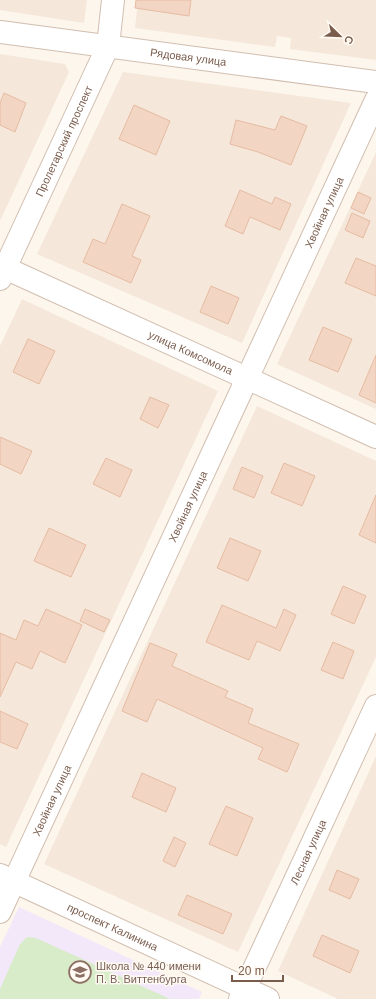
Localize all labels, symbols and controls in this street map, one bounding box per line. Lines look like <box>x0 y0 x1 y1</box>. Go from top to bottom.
north arrow <box>320 16 360 56</box>
text: С <box>342 34 356 46</box>
street label: Рядовая улица <box>150 46 228 68</box>
street label: Пролетарский проспект <box>33 84 95 198</box>
street label: Хвойная улица <box>302 174 346 250</box>
street label: улица Комсомола <box>147 328 235 377</box>
street label: Хвойная улица <box>166 468 210 544</box>
street label: Хвойная улица <box>30 762 74 838</box>
street label: Лесная улица <box>288 817 329 886</box>
street label: проспект Калинина <box>65 901 161 954</box>
scale bar <box>232 957 283 983</box>
school or university icon: Школа № 440 имени П. В. Виттенбурга <box>67 959 93 985</box>
place label: Школа № 440 имени П. В. Виттенбурга <box>96 960 201 985</box>
text: 20 m <box>238 964 265 978</box>

